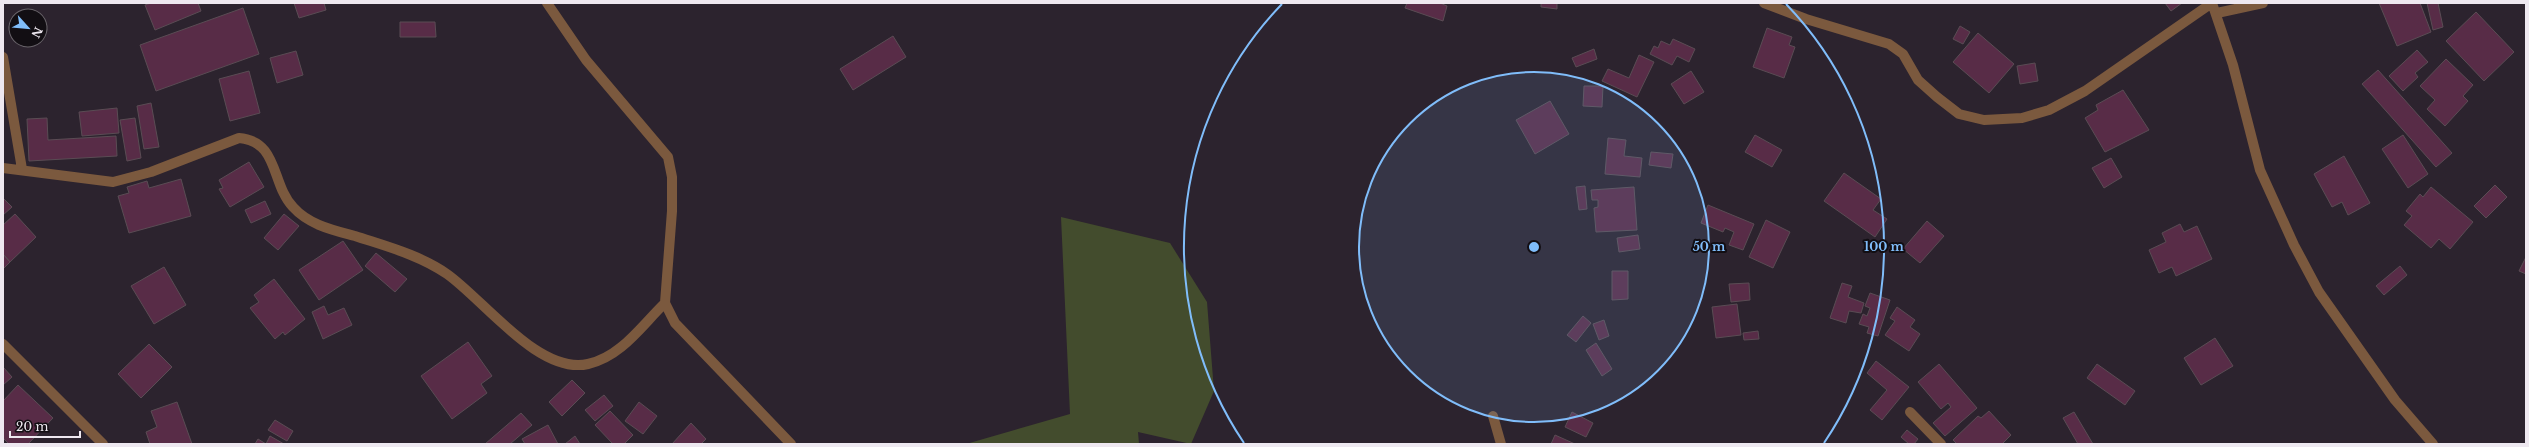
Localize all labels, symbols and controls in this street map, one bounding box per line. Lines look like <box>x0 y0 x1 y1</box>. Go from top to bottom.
north arrow <box>8 8 48 48</box>
text: N <box>28 25 45 41</box>
text: 50 m <box>1693 239 1726 254</box>
text: 100 m <box>1864 239 1905 254</box>
centre of rings <box>1527 240 1541 254</box>
scale bar <box>10 413 80 439</box>
text: 20 m <box>16 419 48 434</box>

